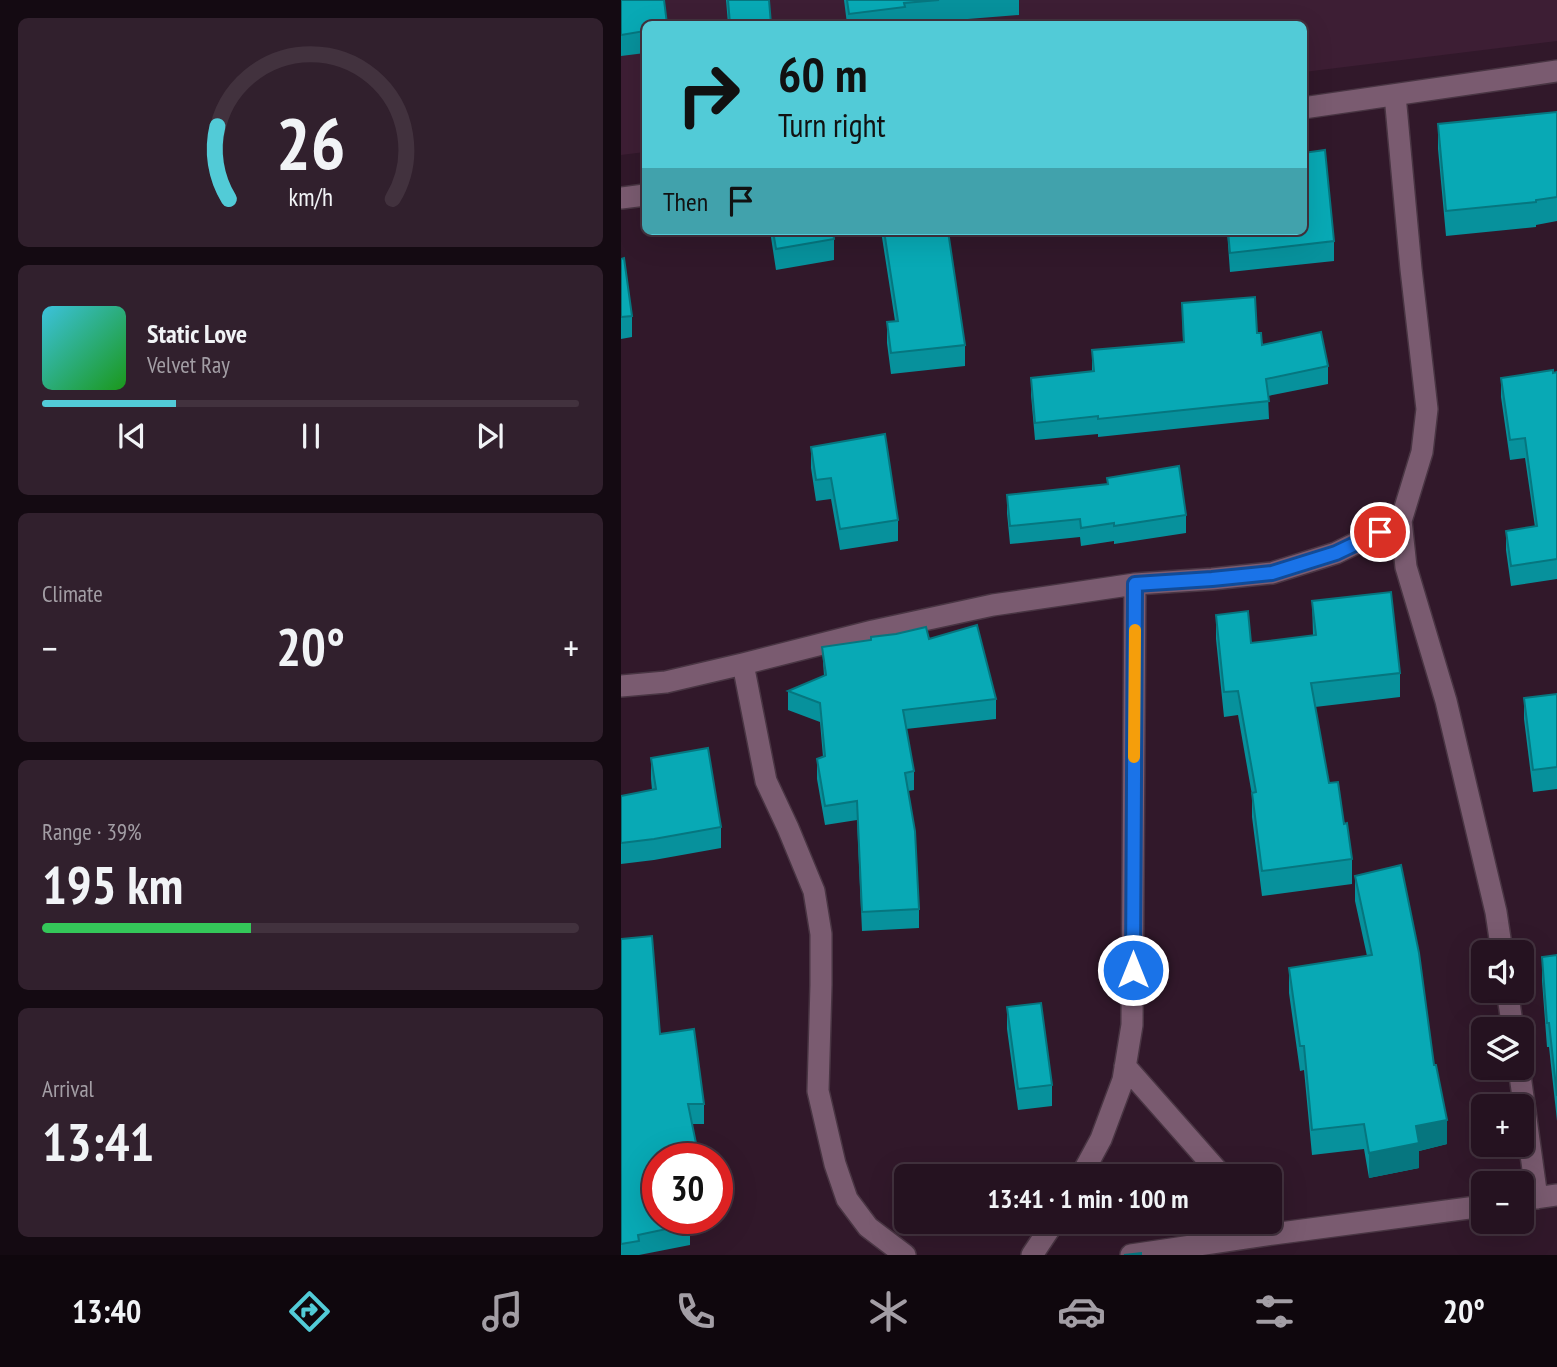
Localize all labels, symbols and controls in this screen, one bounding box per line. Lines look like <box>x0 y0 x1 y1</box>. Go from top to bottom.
text: 60 m <box>778 42 867 106</box>
icon: right <box>663 49 754 140</box>
text: 26 <box>276 95 345 189</box>
text: Turn right <box>778 104 886 146</box>
text: km/h <box>288 181 333 213</box>
icon: arrive <box>722 182 760 220</box>
text: Then <box>663 185 708 218</box>
text: Static Love <box>147 317 247 350</box>
text: Velvet Ray <box>147 350 230 379</box>
icon: previous <box>113 417 151 455</box>
icon: pause <box>292 417 330 455</box>
icon: next <box>471 417 509 455</box>
pin <box>1350 502 1410 562</box>
icon: arrive <box>1361 513 1399 551</box>
text: Climate <box>42 579 103 608</box>
text: 20° <box>276 613 345 680</box>
text: − <box>42 623 58 672</box>
text: + <box>563 623 579 672</box>
text: Range · 39% <box>42 817 142 846</box>
text: 195 km <box>42 851 183 918</box>
position arrow <box>1096 933 1170 1007</box>
map controls <box>1471 940 1534 1234</box>
button: sound <box>1471 940 1534 1003</box>
button: layers <box>1471 1017 1534 1080</box>
text: Arrival <box>42 1074 94 1103</box>
button: + <box>1471 1094 1534 1157</box>
text: 13:41 <box>42 1108 154 1175</box>
speed limit sign: 30 <box>642 1143 733 1234</box>
button: − <box>1471 1171 1534 1234</box>
text: 13:41 · 1 min · 100 m <box>988 1182 1188 1215</box>
icon: directions <box>285 1287 334 1336</box>
icon: music <box>478 1287 527 1336</box>
icon: phone <box>671 1287 720 1336</box>
icon: climate <box>864 1287 913 1336</box>
icon: car <box>1057 1287 1106 1336</box>
icon: filters <box>1250 1287 1299 1336</box>
text: 13:40 <box>72 1290 141 1332</box>
text: 20° <box>1443 1290 1485 1332</box>

